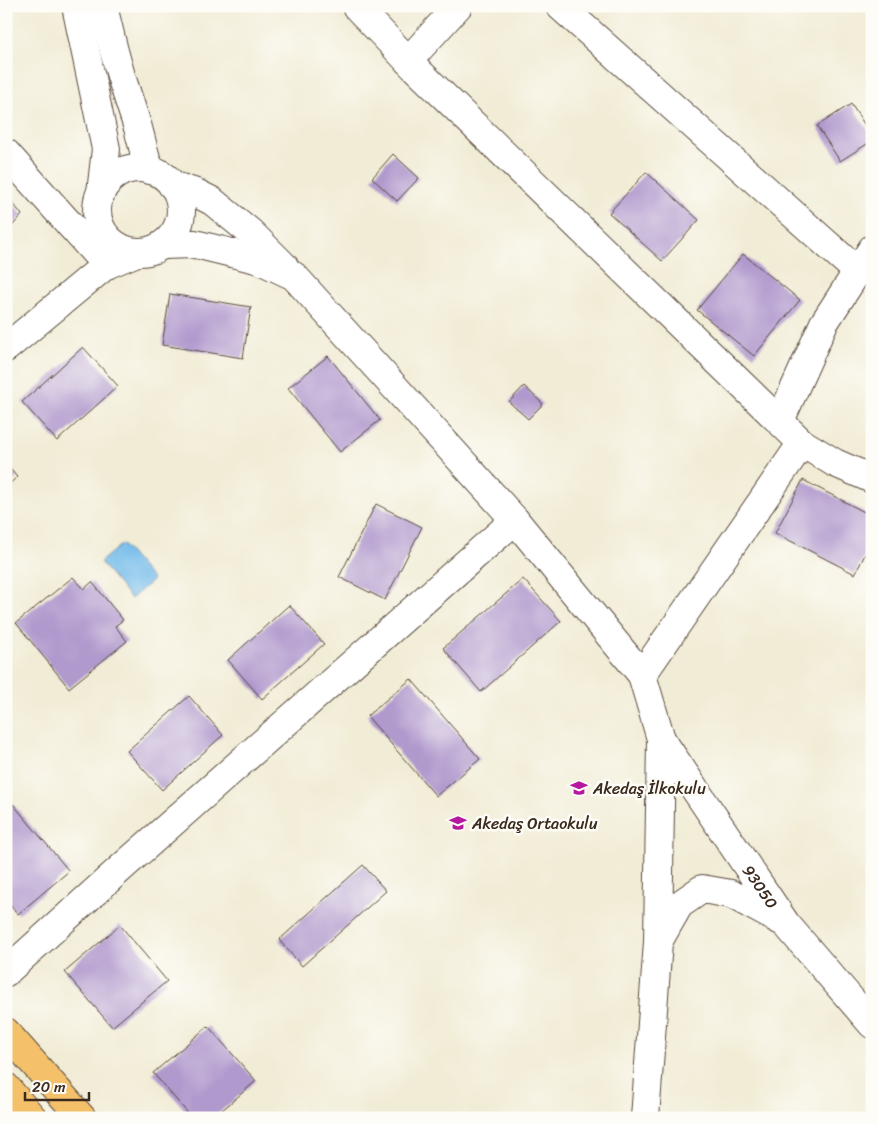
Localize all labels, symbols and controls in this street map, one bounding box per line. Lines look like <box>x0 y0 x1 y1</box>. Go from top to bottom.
place label: Akedaş İlkokulu <box>592 774 706 803</box>
school or university icon: Akedaş İlkokulu <box>569 778 589 798</box>
place label: Akedaş Ortaokulu <box>471 809 598 838</box>
school or university icon: Akedaş Ortaokulu <box>448 813 468 833</box>
street label: 93050 <box>735 858 786 915</box>
scale bar <box>25 1069 89 1101</box>
text: 20 m <box>32 1074 66 1100</box>

